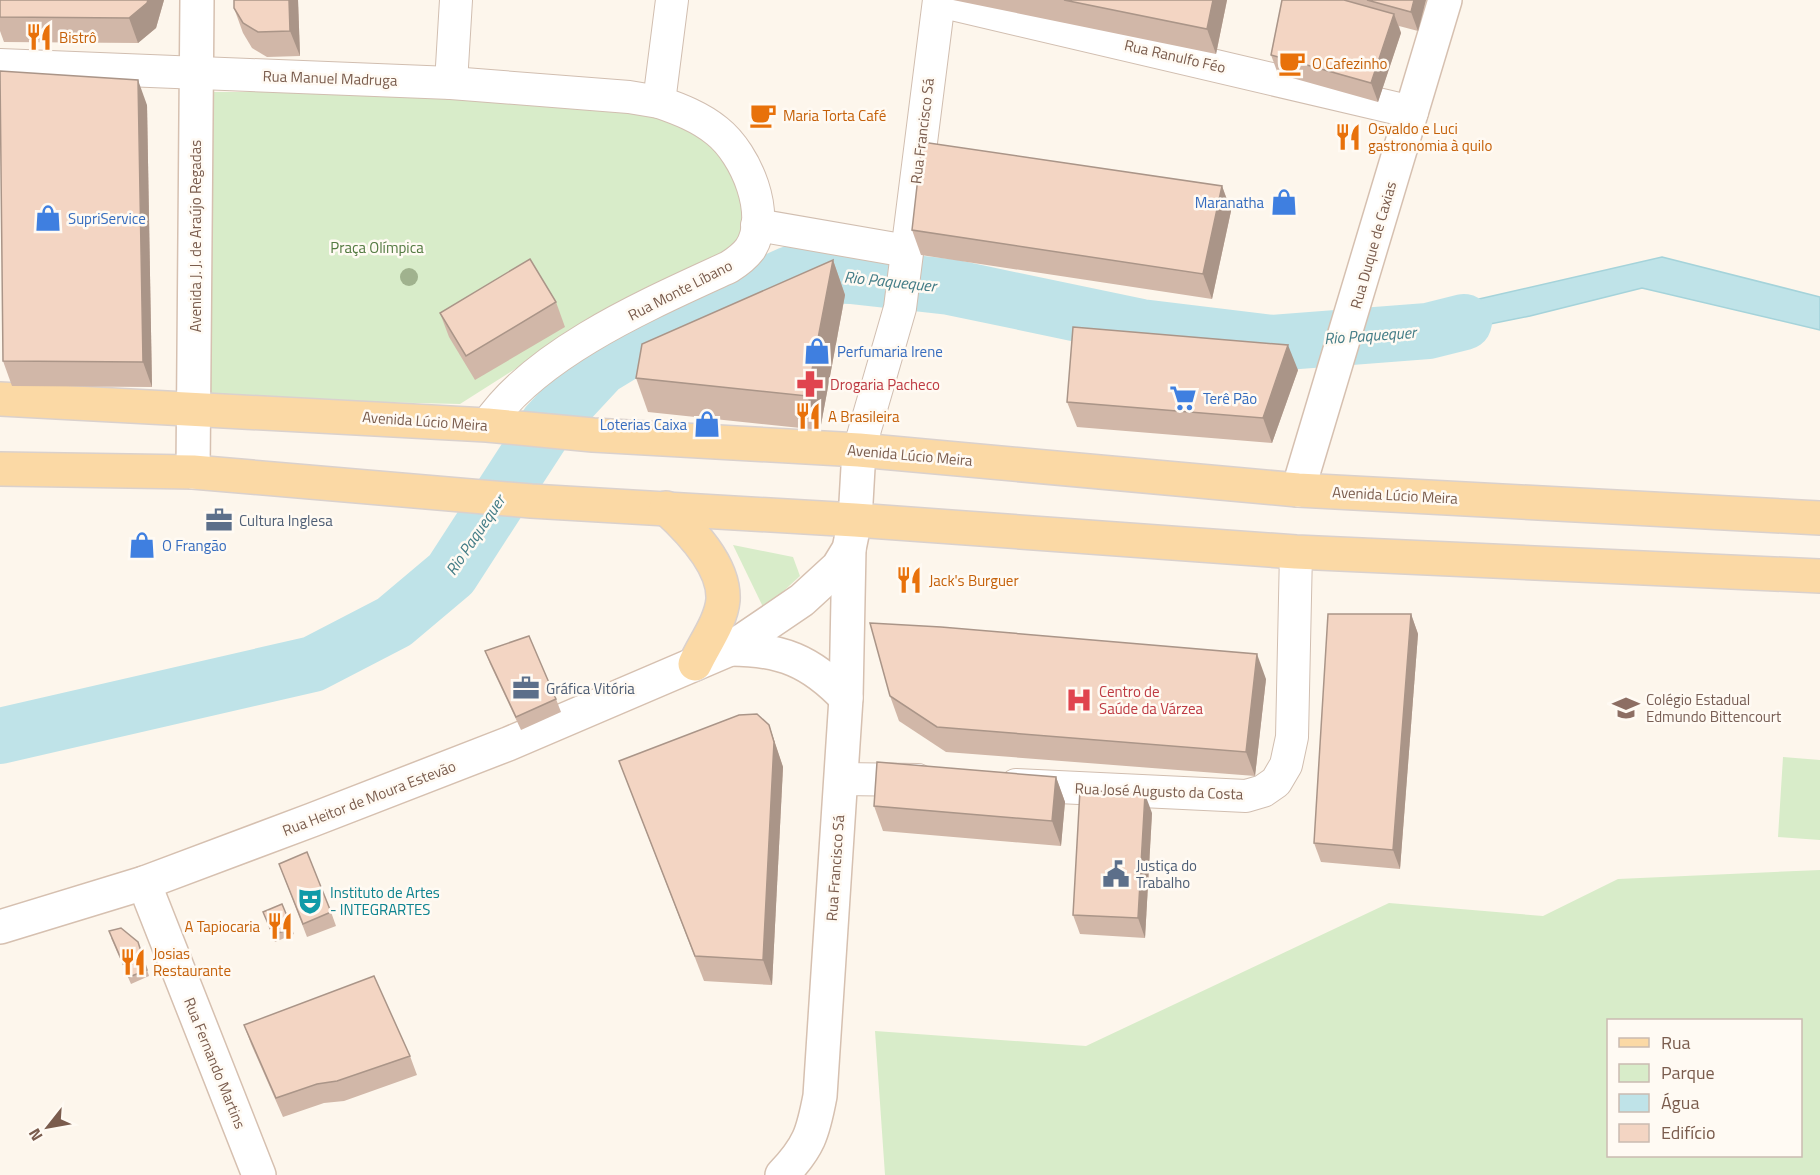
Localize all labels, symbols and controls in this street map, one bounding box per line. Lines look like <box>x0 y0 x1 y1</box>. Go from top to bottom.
restaurant icon: Bistrô <box>24 22 54 52</box>
place label: Bistrô <box>59 26 97 49</box>
street label: Rua Ranulfo Féo <box>1122 33 1228 79</box>
cafe icon: O Cafezinho <box>1277 48 1307 78</box>
place label: O Cafezinho <box>1312 52 1388 75</box>
street label: Rua Manuel Madruga <box>262 64 398 92</box>
street label: Rua Francisco Sá <box>904 76 940 185</box>
cafe icon: Maria Torta Café <box>748 100 778 130</box>
place label: Maria Torta Café <box>783 104 886 127</box>
place label: Osvaldo e Luci gastronomia à quilo <box>1368 117 1492 157</box>
restaurant icon: Osvaldo e Luci gastronomia à quilo <box>1333 122 1363 152</box>
street label: Avenida J. J. de Araújo Regadas <box>184 140 207 332</box>
street label: Rua Duque de Caxias <box>1344 179 1402 311</box>
shop icon: Maranatha <box>1269 187 1299 217</box>
place label: Maranatha <box>1195 191 1264 214</box>
shop icon: SupriService <box>33 203 63 233</box>
place label: SupriService <box>68 207 146 230</box>
park label: Praça Olímpica <box>330 236 424 259</box>
street label: Rua Monte Líbano <box>624 254 736 326</box>
water label: Rio Paquequer <box>843 264 939 298</box>
water label: Rio Paquequer <box>1323 320 1419 350</box>
shop icon: Perfumaria Irene <box>802 336 832 366</box>
place label: Perfumaria Irene <box>837 340 943 363</box>
pharmacy icon: Drogaria Pacheco <box>795 369 825 399</box>
place label: Drogaria Pacheco <box>830 373 940 396</box>
supermarket icon: Terê Pão <box>1168 383 1198 413</box>
place label: Terê Pão <box>1203 387 1257 410</box>
restaurant icon: A Brasileira <box>793 401 823 431</box>
street label: Avenida Lúcio Meira <box>362 405 489 437</box>
place label: A Brasileira <box>828 405 900 428</box>
shop icon: Loterias Caixa <box>692 409 722 439</box>
place label: Loterias Caixa <box>600 413 687 436</box>
street label: Avenida Lúcio Meira <box>846 438 974 472</box>
street label: Avenida Lúcio Meira <box>1332 480 1459 510</box>
water label: Rio Paquequer <box>439 488 512 580</box>
office icon: Cultura Inglesa <box>204 505 234 535</box>
place label: Cultura Inglesa <box>239 509 333 532</box>
shop icon: O Frangão <box>127 530 157 560</box>
place label: O Frangão <box>162 534 227 557</box>
restaurant icon: Jack's Burguer <box>894 565 924 595</box>
place label: Jack's Burguer <box>929 569 1019 592</box>
office icon: Gráfica Vitória <box>511 673 541 703</box>
place label: Gráfica Vitória <box>546 677 635 700</box>
place label: Centro de Saúde da Várzea <box>1099 680 1204 720</box>
hospital icon: Centro de Saúde da Várzea <box>1064 685 1094 715</box>
place label: Colégio Estadual Edmundo Bittencourt <box>1646 688 1782 728</box>
school or university icon: Colégio Estadual Edmundo Bittencourt <box>1611 693 1641 723</box>
street label: Rua Heitor de Moura Estevão <box>279 754 459 842</box>
street label: Rua José Augusto da Costa <box>1074 777 1244 805</box>
street label: Rua Francisco Sá <box>820 814 850 922</box>
place label: Justiça do Trabalho <box>1136 854 1197 894</box>
public building icon: Justiça do Trabalho <box>1101 859 1131 889</box>
place label: Instituto de Artes - INTEGRARTES <box>330 881 440 921</box>
theatre icon: Instituto de Artes - INTEGRARTES <box>295 886 325 916</box>
restaurant icon: A Tapiocaria <box>265 911 295 941</box>
place label: A Tapiocaria <box>185 915 260 938</box>
place label: Josias Restaurante <box>153 942 231 982</box>
restaurant icon: Josias Restaurante <box>118 947 148 977</box>
street label: Rua Fernando Martins <box>178 994 252 1132</box>
legend <box>1607 1019 1802 1157</box>
text: Rua <box>1661 1029 1691 1056</box>
text: Parque <box>1661 1059 1715 1086</box>
text: Água <box>1661 1089 1699 1116</box>
north arrow <box>18 1097 78 1157</box>
text: Edifício <box>1661 1119 1715 1146</box>
text: N <box>22 1124 48 1146</box>

